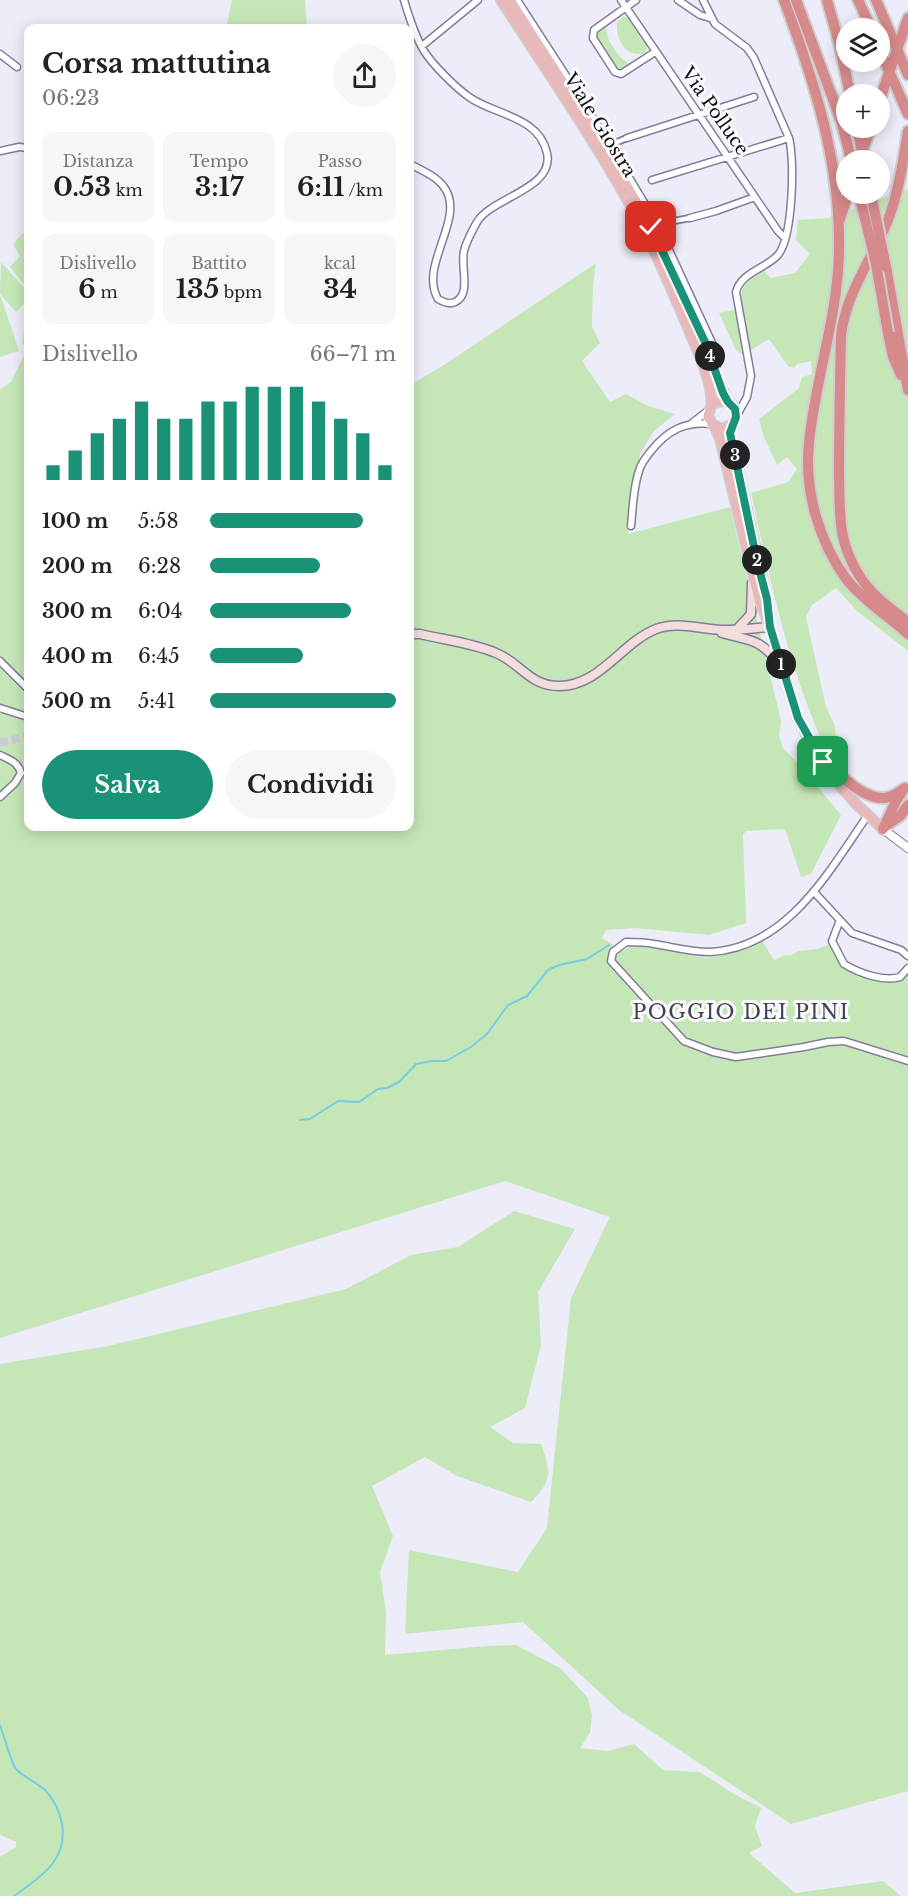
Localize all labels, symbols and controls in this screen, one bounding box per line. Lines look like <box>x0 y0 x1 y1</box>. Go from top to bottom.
map controls <box>836 18 890 204</box>
button: layers <box>836 18 890 72</box>
button: share <box>333 44 396 107</box>
text: Corsa mattutina <box>42 47 271 80</box>
street label: Via Polluce <box>676 62 753 159</box>
street label: Viale Giostra <box>559 68 641 181</box>
button: + <box>836 84 890 138</box>
text: 06:23 <box>42 86 99 110</box>
button: − <box>836 150 890 204</box>
text: Distanza <box>63 151 133 171</box>
text: Tempo <box>190 151 248 171</box>
text: Passo <box>318 151 362 171</box>
text: 0.53 <box>53 171 111 203</box>
text: 3:17 <box>195 171 243 203</box>
text: 6:11 <box>297 171 345 203</box>
text: km <box>111 180 143 200</box>
text: /km <box>345 180 383 200</box>
pin <box>625 201 676 252</box>
icon: check <box>634 210 667 243</box>
text: Dislivello <box>60 253 136 273</box>
text: Battito <box>191 253 247 273</box>
text: kcal <box>324 253 356 273</box>
text: 6 <box>78 273 96 305</box>
text: 135 <box>176 273 219 305</box>
text: 34 <box>323 273 357 305</box>
text: m <box>96 282 118 302</box>
text: bpm <box>219 282 262 302</box>
pin: 4 <box>695 341 725 371</box>
text: Dislivello <box>42 342 138 366</box>
text: 66–71 m <box>310 342 396 366</box>
text: 4 <box>705 346 715 366</box>
pin: 3 <box>720 440 750 470</box>
text: 3 <box>730 445 740 465</box>
text: 100 m <box>42 509 108 533</box>
text: 5:58 <box>138 509 179 533</box>
pin: 2 <box>742 545 772 575</box>
text: 2 <box>752 550 762 570</box>
text: 200 m <box>42 554 113 578</box>
text: 6:28 <box>138 554 181 578</box>
text: 300 m <box>42 599 112 623</box>
text: 6:04 <box>138 599 183 623</box>
text: 400 m <box>42 644 113 668</box>
text: 6:45 <box>138 644 180 668</box>
pin: 1 <box>766 649 796 679</box>
text: 1 <box>778 654 784 674</box>
text: 500 m <box>42 689 112 713</box>
text: 5:41 <box>138 689 176 713</box>
pin <box>797 736 848 787</box>
icon: arrive <box>806 745 839 778</box>
button: Salva <box>42 750 213 819</box>
button: Condividi <box>225 750 396 819</box>
district label: POGGIO DEI PINI <box>633 1000 850 1024</box>

